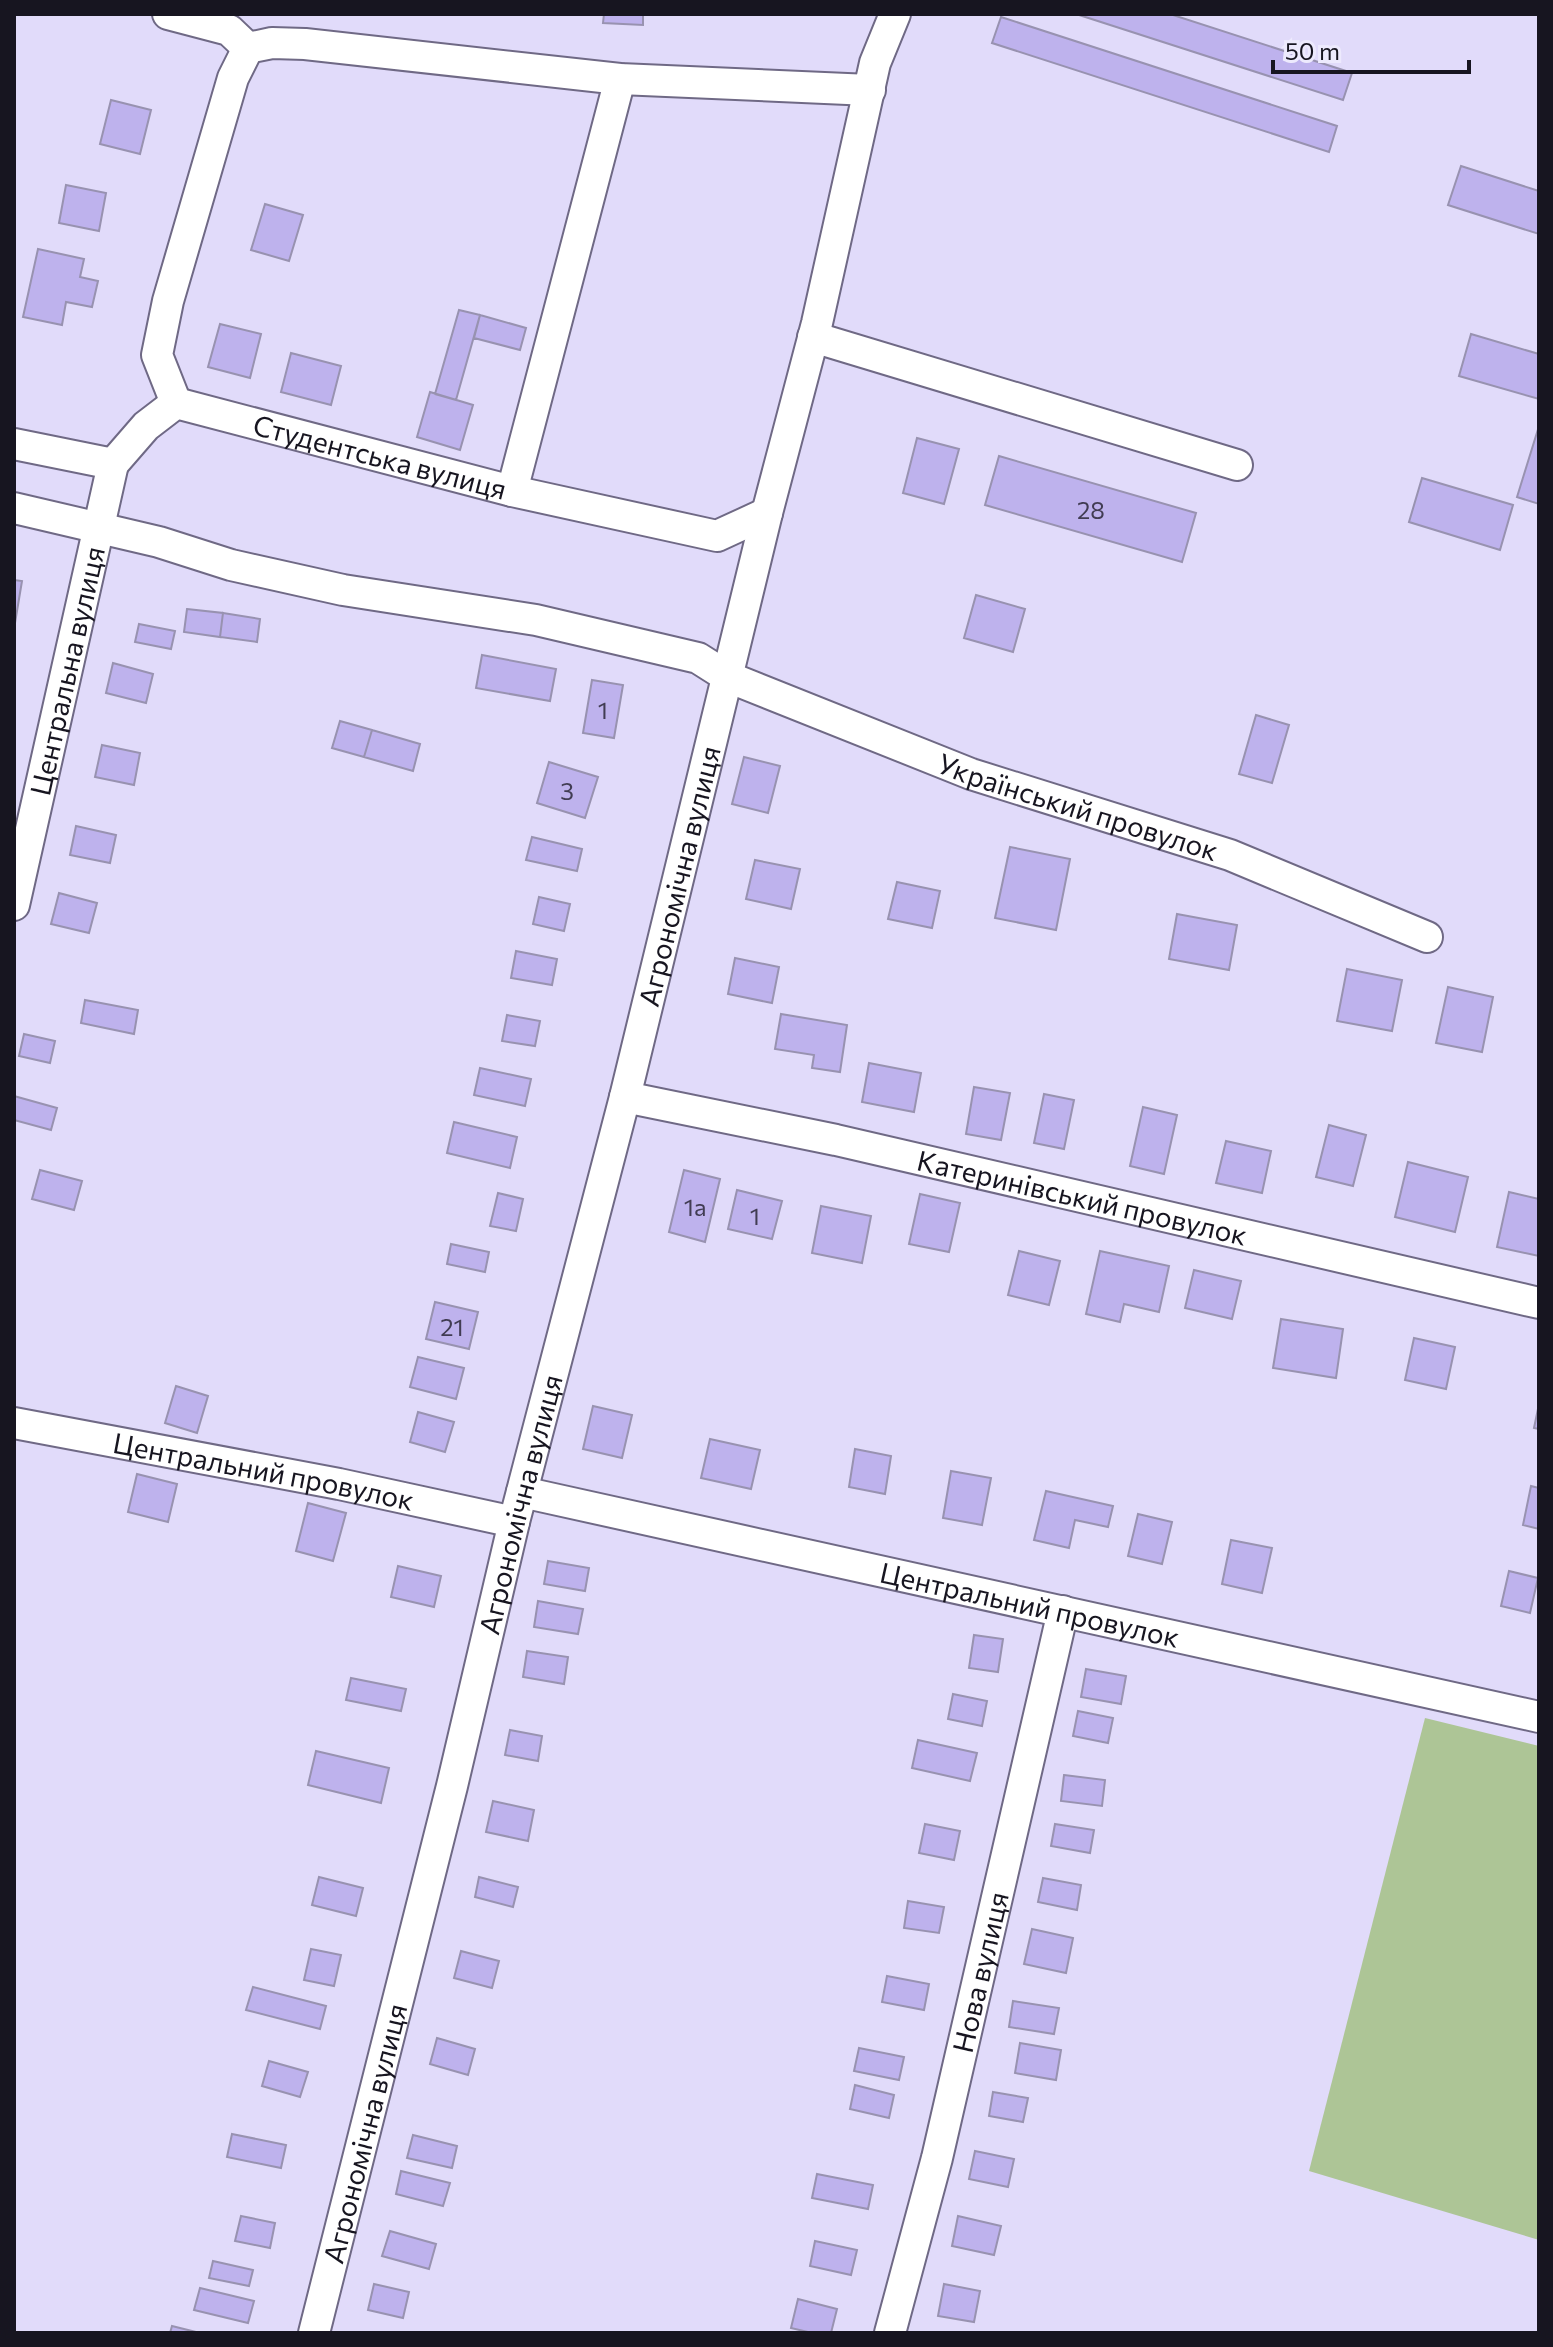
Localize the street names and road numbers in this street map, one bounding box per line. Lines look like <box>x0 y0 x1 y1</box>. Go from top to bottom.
street label: Студентська вулиця <box>250 407 510 506</box>
street label: Центральна вулиця <box>22 543 111 799</box>
street label: Агрономічна вулиця <box>631 742 727 1010</box>
street label: Український провулок <box>933 746 1222 867</box>
street label: Катеринівський провулок <box>914 1142 1250 1252</box>
street label: Агрономічна вулиця <box>471 1371 569 1638</box>
street label: Центральний провулок <box>110 1425 417 1517</box>
street label: Центральний провулок <box>877 1555 1183 1654</box>
street label: Нова вулиця <box>945 1888 1015 2056</box>
street label: Агрономічна вулиця <box>315 2000 414 2267</box>

